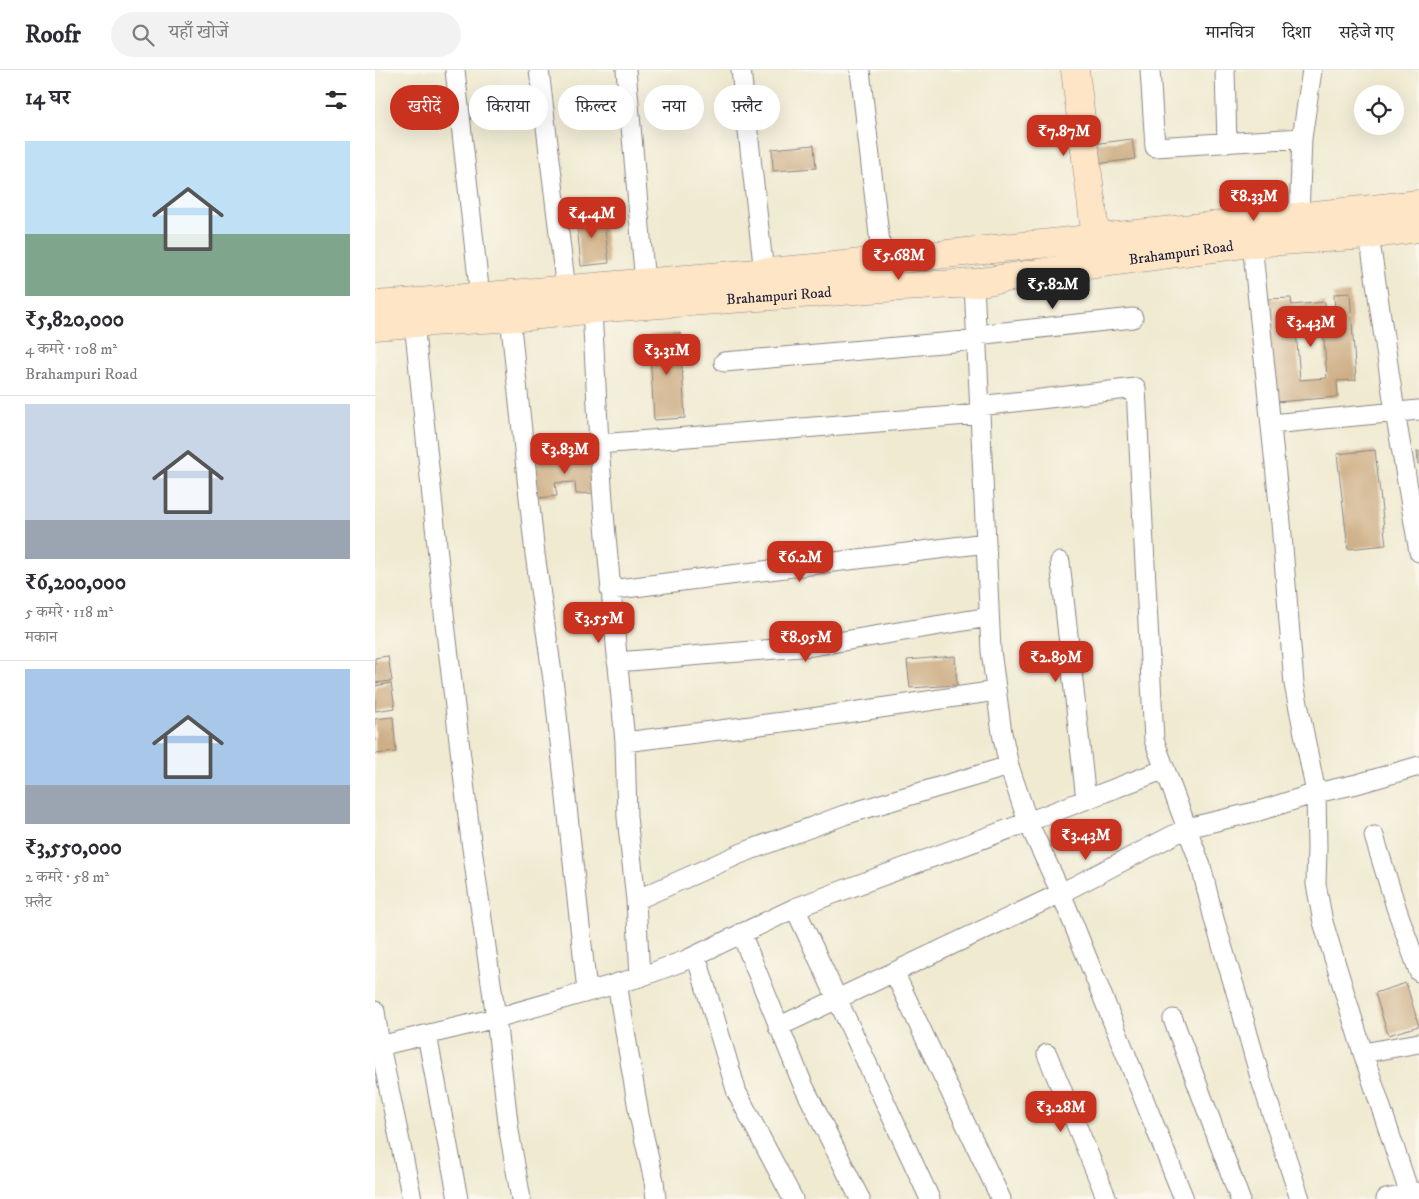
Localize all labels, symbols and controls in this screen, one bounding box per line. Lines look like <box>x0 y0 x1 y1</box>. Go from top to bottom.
search box <box>111 12 461 57</box>
text: Roofr <box>25 20 81 50</box>
icon: search <box>129 21 157 49</box>
text: यहाँ खोजें <box>169 21 228 44</box>
text: मानचित्र <box>1206 22 1254 44</box>
text: दिशा <box>1282 22 1311 44</box>
text: सहेजे गए <box>1339 22 1394 44</box>
text: 14 घर <box>25 85 70 111</box>
chip: खरीदें <box>390 85 459 130</box>
chip: किराया <box>469 85 548 130</box>
chip: फ़िल्टर <box>558 85 634 130</box>
chip: नया <box>644 85 704 130</box>
chip: फ़्लैट <box>714 85 780 130</box>
map controls <box>1354 85 1404 135</box>
button: locate <box>1354 85 1404 135</box>
icon: filters <box>322 86 350 114</box>
pin: ₹7.87M <box>1023 114 1105 157</box>
text: ₹7.87M <box>1038 121 1090 141</box>
icon: home <box>143 174 233 264</box>
pin: ₹8.33M <box>1213 180 1295 222</box>
text: ₹8.33M <box>1230 186 1278 206</box>
pin: ₹4.4M <box>557 196 627 239</box>
text: ₹4.4M <box>569 203 615 223</box>
street label: Brahampuri Road <box>1128 237 1235 269</box>
pin: ₹5.68M <box>858 238 940 281</box>
text: ₹5.68M <box>873 245 925 265</box>
pin: ₹5.82M <box>1012 268 1094 310</box>
text: ₹5.82M <box>1028 274 1078 294</box>
street label: Brahampuri Road <box>726 283 833 309</box>
pin: ₹3.43M <box>1270 306 1352 348</box>
text: ₹5,820,000 <box>25 307 124 333</box>
text: ₹3.43M <box>1287 312 1335 332</box>
pin: ₹3.31M <box>626 334 708 376</box>
text: 4 कमरे · 108 m² <box>25 339 117 359</box>
text: ₹3.31M <box>644 340 690 360</box>
text: Brahampuri Road <box>25 364 137 384</box>
pin: ₹3.83M <box>524 432 606 475</box>
icon: home <box>143 437 233 527</box>
text: ₹3.83M <box>541 439 589 459</box>
pin: ₹6.2M <box>765 540 835 583</box>
text: ₹6.2M <box>778 547 822 567</box>
text: ₹6,200,000 <box>25 570 126 596</box>
text: 5 कमरे · 118 m² <box>25 602 113 622</box>
pin: ₹3.55M <box>558 602 640 644</box>
text: ₹3.55M <box>574 608 624 628</box>
pin: ₹8.95M <box>765 620 847 663</box>
text: मकान <box>25 627 57 647</box>
text: ₹8.95M <box>780 627 832 647</box>
pin: ₹2.89M <box>1015 640 1097 683</box>
text: ₹2.89M <box>1030 647 1082 667</box>
icon: home <box>143 702 233 792</box>
pin: ₹3.43M <box>1045 818 1127 861</box>
text: ₹3.43M <box>1062 825 1110 845</box>
text: ₹3,550,000 <box>25 835 122 861</box>
text: 2 कमरे · 58 m² <box>25 867 109 887</box>
text: फ़्लैट <box>25 892 52 912</box>
pin: ₹3.28M <box>1020 1090 1102 1133</box>
text: ₹3.28M <box>1036 1097 1086 1117</box>

